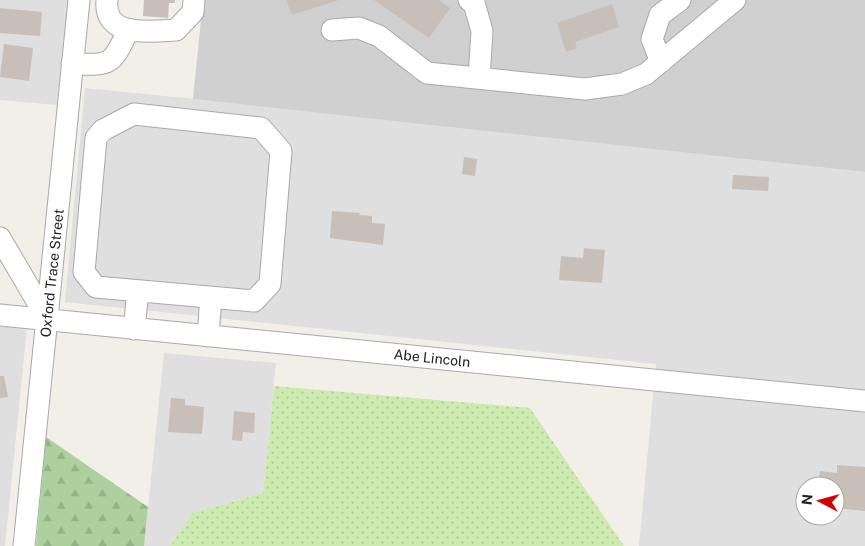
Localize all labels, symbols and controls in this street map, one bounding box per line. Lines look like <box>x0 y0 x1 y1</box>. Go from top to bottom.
street label: Oxford Trace Street <box>37 208 67 338</box>
street label: Abe Lincoln <box>393 346 471 370</box>
north arrow <box>795 476 845 526</box>
text: N <box>799 493 816 506</box>

